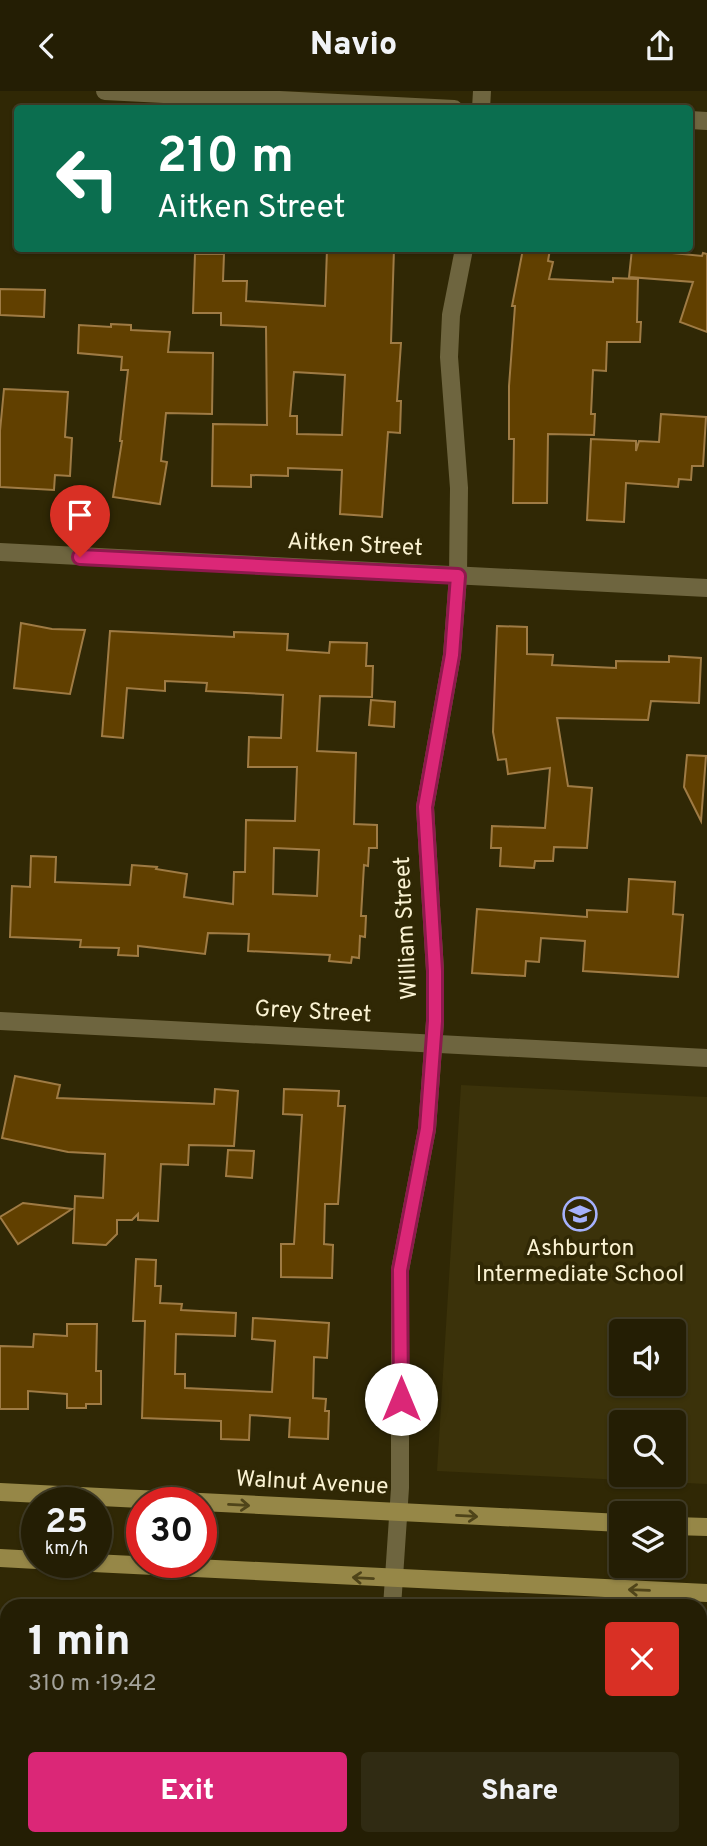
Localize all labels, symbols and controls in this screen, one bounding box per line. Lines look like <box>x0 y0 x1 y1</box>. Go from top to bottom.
text: Navio <box>310 26 397 66</box>
icon: back <box>28 27 66 65</box>
icon: share <box>641 27 679 65</box>
text: 210 m <box>157 128 294 190</box>
icon: left <box>42 133 133 224</box>
text: Aitken Street <box>157 189 346 229</box>
pin <box>50 485 110 557</box>
icon: arrive <box>61 496 99 534</box>
street label: Aitken Street <box>287 528 423 564</box>
street label: William Street <box>389 856 425 1000</box>
street label: Grey Street <box>254 995 372 1031</box>
school or university icon: Ashburton Intermediate School <box>561 1195 599 1233</box>
place label: Ashburton Intermediate School <box>476 1235 684 1290</box>
map controls <box>609 1319 686 1578</box>
button: sound <box>609 1319 686 1396</box>
position arrow <box>364 1362 438 1436</box>
button: search <box>609 1410 686 1487</box>
street label: Walnut Avenue <box>235 1466 389 1502</box>
speed limit sign: 30 <box>126 1487 217 1578</box>
one-way arrow <box>228 1499 250 1512</box>
text: 25 <box>45 1501 88 1545</box>
button: layers <box>609 1501 686 1578</box>
one-way arrow <box>455 1510 478 1523</box>
text: km/h <box>45 1538 88 1561</box>
one-way arrow <box>351 1571 374 1584</box>
one-way arrow <box>628 1584 651 1597</box>
text: 1 min <box>28 1617 131 1670</box>
button: close <box>605 1622 679 1696</box>
text: 310 m · 19:42 <box>28 1670 157 1699</box>
button: Exit <box>28 1752 347 1832</box>
button: Share <box>361 1752 679 1832</box>

